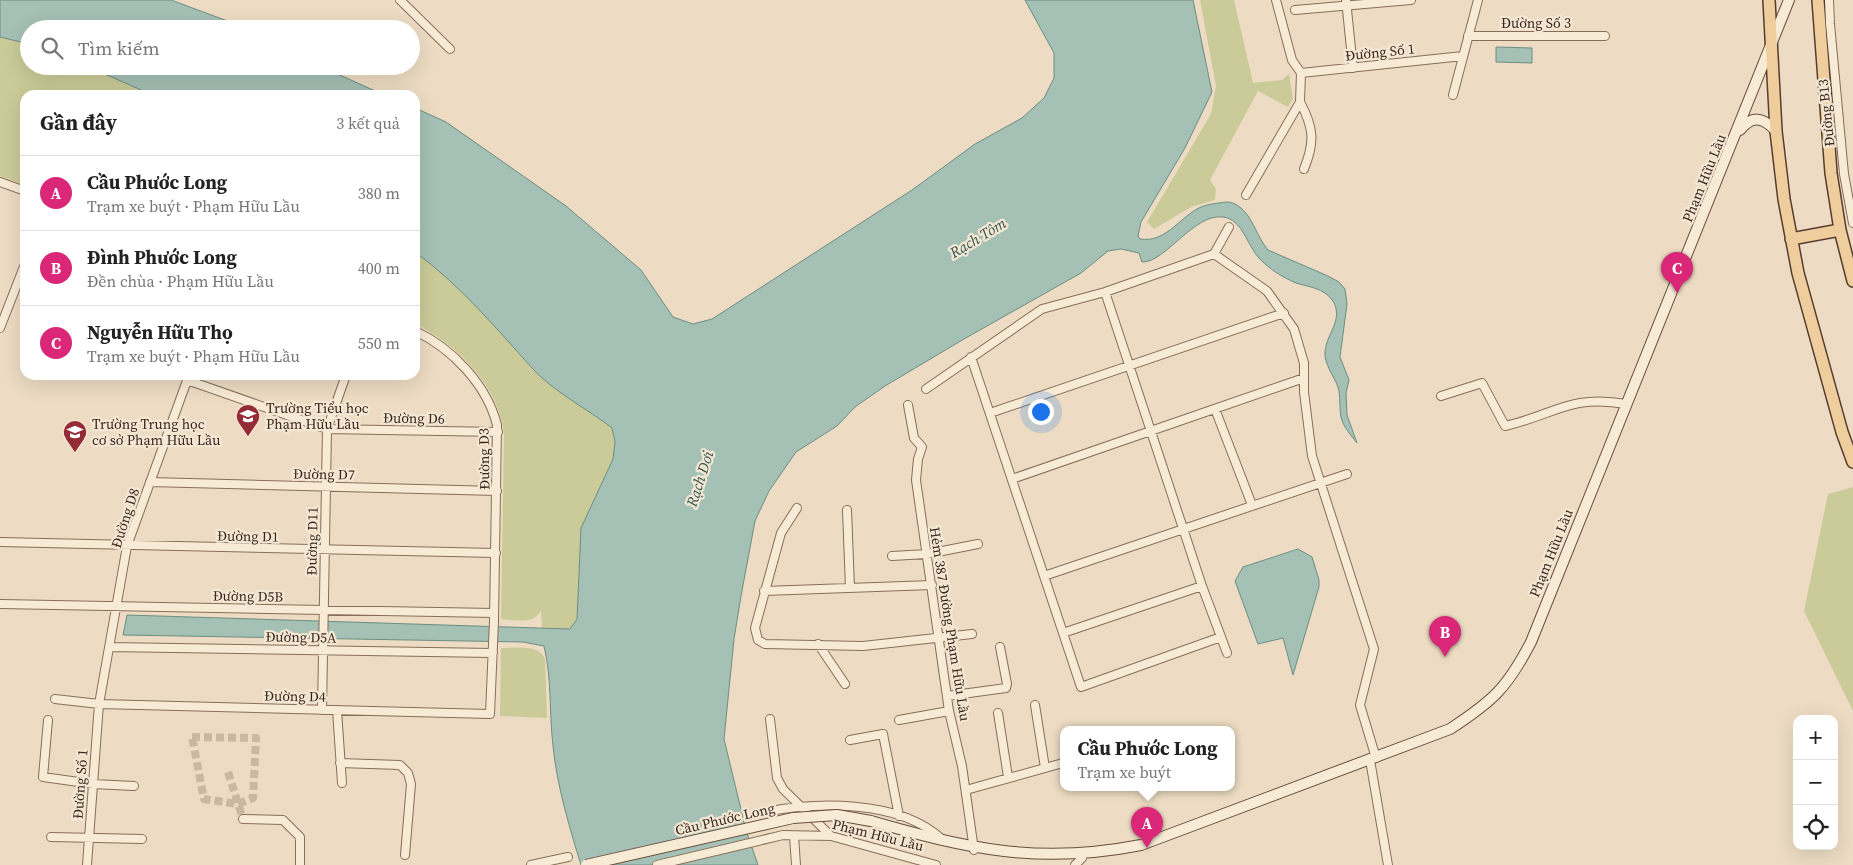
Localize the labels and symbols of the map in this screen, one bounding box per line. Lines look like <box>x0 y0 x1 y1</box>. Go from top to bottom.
street label: Đường Số 3 <box>1501 13 1571 33</box>
street label: Đường Số 1 <box>1344 38 1416 66</box>
street label: Đường B13 <box>1813 78 1839 148</box>
street label: Phạm Hữu Lầu <box>1677 131 1731 225</box>
water label: Rạch Tôm <box>945 212 1011 263</box>
pin: C <box>1661 252 1693 293</box>
place label: Trường Tiểu học Phạm Hữu Lầu <box>266 398 369 434</box>
your location <box>1028 399 1054 425</box>
school or university icon: Trường Tiểu học Phạm Hữu Lầu <box>235 403 261 437</box>
street label: Đường D6 <box>383 407 445 429</box>
place label: Trường Trung học cơ sở Phạm Hữu Lầu <box>92 414 220 450</box>
school or university icon: Trường Trung học cơ sở Phạm Hữu Lầu <box>62 419 88 453</box>
street label: Đường D3 <box>473 428 495 490</box>
water label: Rạch Dơi <box>680 448 719 510</box>
street label: Đường D7 <box>293 463 355 485</box>
street label: Đường D8 <box>106 486 144 550</box>
street label: Đường D11 <box>301 506 323 576</box>
street label: Phạm Hữu Lầu <box>1524 506 1578 600</box>
street label: Đường D1 <box>217 525 279 547</box>
street label: Hẻm 387 Đường Phạm Hữu Lầu <box>925 525 975 723</box>
street label: Đường D5B <box>213 585 284 607</box>
pin: B <box>1429 616 1461 657</box>
street label: Đường D5A <box>265 626 337 648</box>
street label: Đường D4 <box>264 685 326 707</box>
street label: Đường Số 1 <box>68 748 92 820</box>
street label: Cầu Phước Long <box>673 798 777 840</box>
pin: A <box>1131 807 1163 848</box>
street label: Phạm Hữu Lầu <box>830 814 926 856</box>

